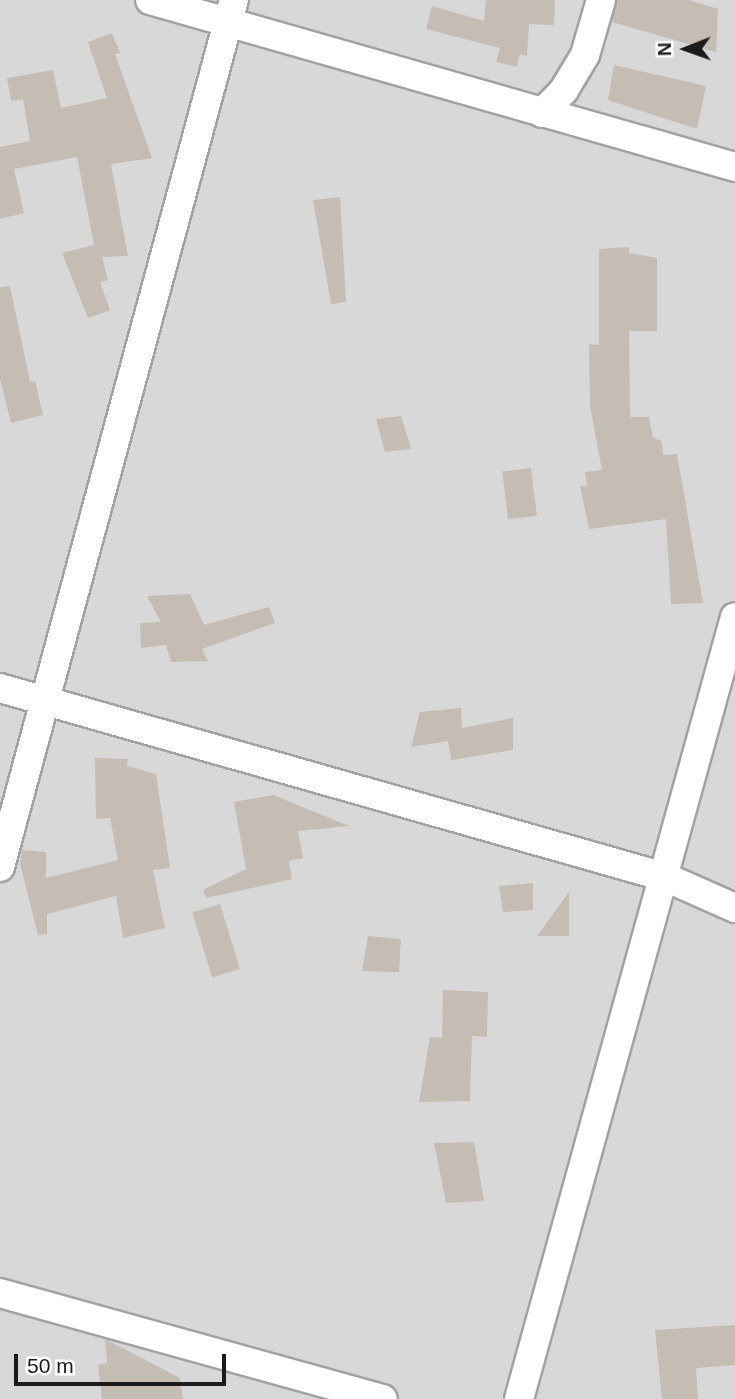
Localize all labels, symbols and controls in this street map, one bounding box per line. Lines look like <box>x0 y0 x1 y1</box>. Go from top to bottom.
north arrow <box>651 14 721 84</box>
text: N <box>654 42 675 56</box>
scale bar <box>18 1340 229 1384</box>
text: 50 m <box>27 1354 74 1377</box>

